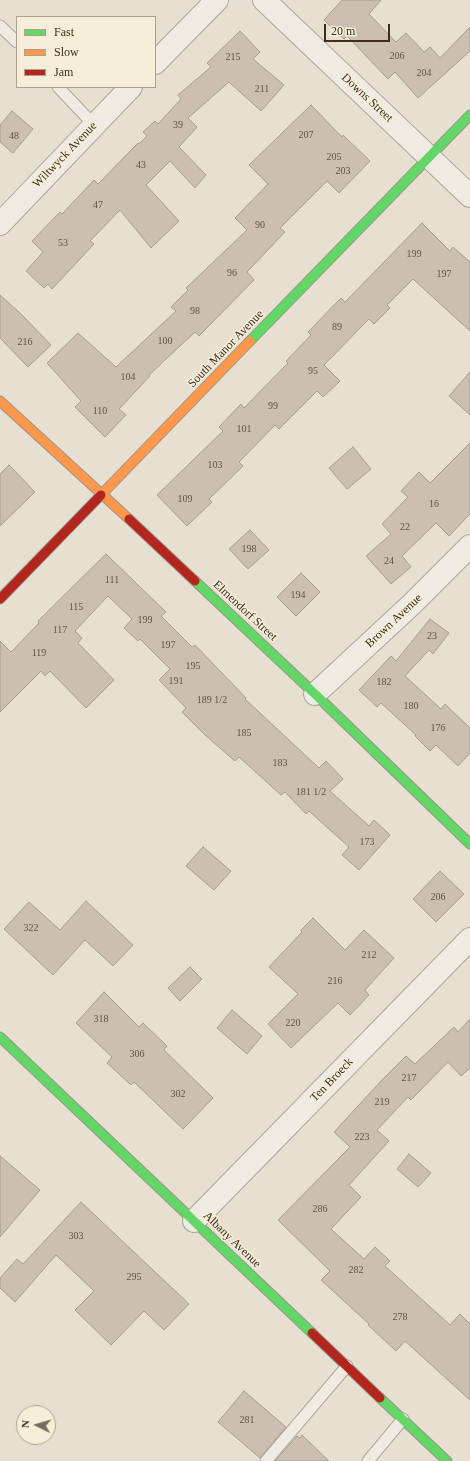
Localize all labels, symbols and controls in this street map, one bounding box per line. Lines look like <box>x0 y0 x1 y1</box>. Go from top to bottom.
legend <box>16 16 156 88</box>
scale bar <box>326 16 392 42</box>
text: 20 m <box>331 24 355 38</box>
text: Fast <box>54 25 74 39</box>
text: Slow <box>54 45 79 59</box>
house number: 206 <box>390 50 404 62</box>
house number: 215 <box>226 51 240 63</box>
text: Jam <box>54 65 73 79</box>
house number: 204 <box>416 67 432 79</box>
street label: Downs Street <box>338 71 396 125</box>
house number: 211 <box>255 83 269 95</box>
street label: Wiltwyck Avenue <box>30 119 100 191</box>
house number: 39 <box>173 119 183 131</box>
house number: 207 <box>298 129 314 141</box>
house number: 48 <box>9 130 19 142</box>
house number: 205 <box>326 151 342 163</box>
house number: 43 <box>136 159 146 171</box>
house number: 203 <box>336 165 350 177</box>
house number: 47 <box>93 199 103 211</box>
house number: 90 <box>255 219 265 231</box>
house number: 53 <box>58 237 68 249</box>
house number: 199 <box>406 248 422 260</box>
house number: 96 <box>227 267 237 279</box>
house number: 197 <box>436 268 452 280</box>
house number: 98 <box>190 305 200 317</box>
street label: South Manor Avenue <box>185 307 267 391</box>
house number: 89 <box>332 321 342 333</box>
house number: 100 <box>158 335 172 347</box>
house number: 216 <box>18 336 32 348</box>
house number: 95 <box>308 365 318 377</box>
house number: 104 <box>120 371 136 383</box>
house number: 99 <box>268 400 278 412</box>
house number: 110 <box>93 405 107 417</box>
house number: 101 <box>236 423 252 435</box>
house number: 103 <box>208 459 222 471</box>
house number: 109 <box>178 493 192 505</box>
house number: 16 <box>429 498 439 510</box>
house number: 22 <box>400 521 410 533</box>
house number: 198 <box>242 543 256 555</box>
house number: 24 <box>384 555 394 567</box>
house number: 111 <box>105 574 119 586</box>
street label: Elmendorf Street <box>210 578 280 644</box>
house number: 194 <box>290 589 306 601</box>
street label: Brown Avenue <box>363 591 425 651</box>
house number: 115 <box>69 601 83 613</box>
house number: 199 <box>138 614 152 626</box>
house number: 117 <box>53 624 67 636</box>
house number: 23 <box>427 630 437 642</box>
house number: 197 <box>160 639 176 651</box>
house number: 119 <box>32 647 46 659</box>
house number: 195 <box>186 660 200 672</box>
house number: 191 <box>168 675 184 687</box>
house number: 182 <box>376 676 392 688</box>
house number: 189 1/2 <box>197 694 227 706</box>
house number: 180 <box>404 700 418 712</box>
house number: 176 <box>430 722 446 734</box>
house number: 185 <box>236 727 252 739</box>
house number: 183 <box>272 757 288 769</box>
house number: 181 1/2 <box>296 786 326 798</box>
house number: 173 <box>360 836 374 848</box>
house number: 206 <box>430 891 446 903</box>
house number: 322 <box>24 922 38 934</box>
house number: 212 <box>362 949 376 961</box>
house number: 216 <box>328 975 342 987</box>
house number: 318 <box>94 1013 108 1025</box>
house number: 220 <box>286 1017 300 1029</box>
house number: 306 <box>130 1048 144 1060</box>
street label: Ten Broeck <box>308 1055 356 1105</box>
house number: 217 <box>402 1072 416 1084</box>
house number: 302 <box>170 1088 186 1100</box>
house number: 219 <box>374 1096 390 1108</box>
house number: 223 <box>354 1131 370 1143</box>
house number: 286 <box>312 1203 328 1215</box>
street label: Albany Avenue <box>200 1209 264 1271</box>
house number: 303 <box>68 1230 84 1242</box>
house number: 282 <box>348 1264 364 1276</box>
house number: 295 <box>126 1271 142 1283</box>
house number: 278 <box>392 1311 408 1323</box>
north arrow <box>16 1405 56 1445</box>
house number: 281 <box>240 1414 254 1426</box>
text: N <box>19 1420 31 1429</box>

